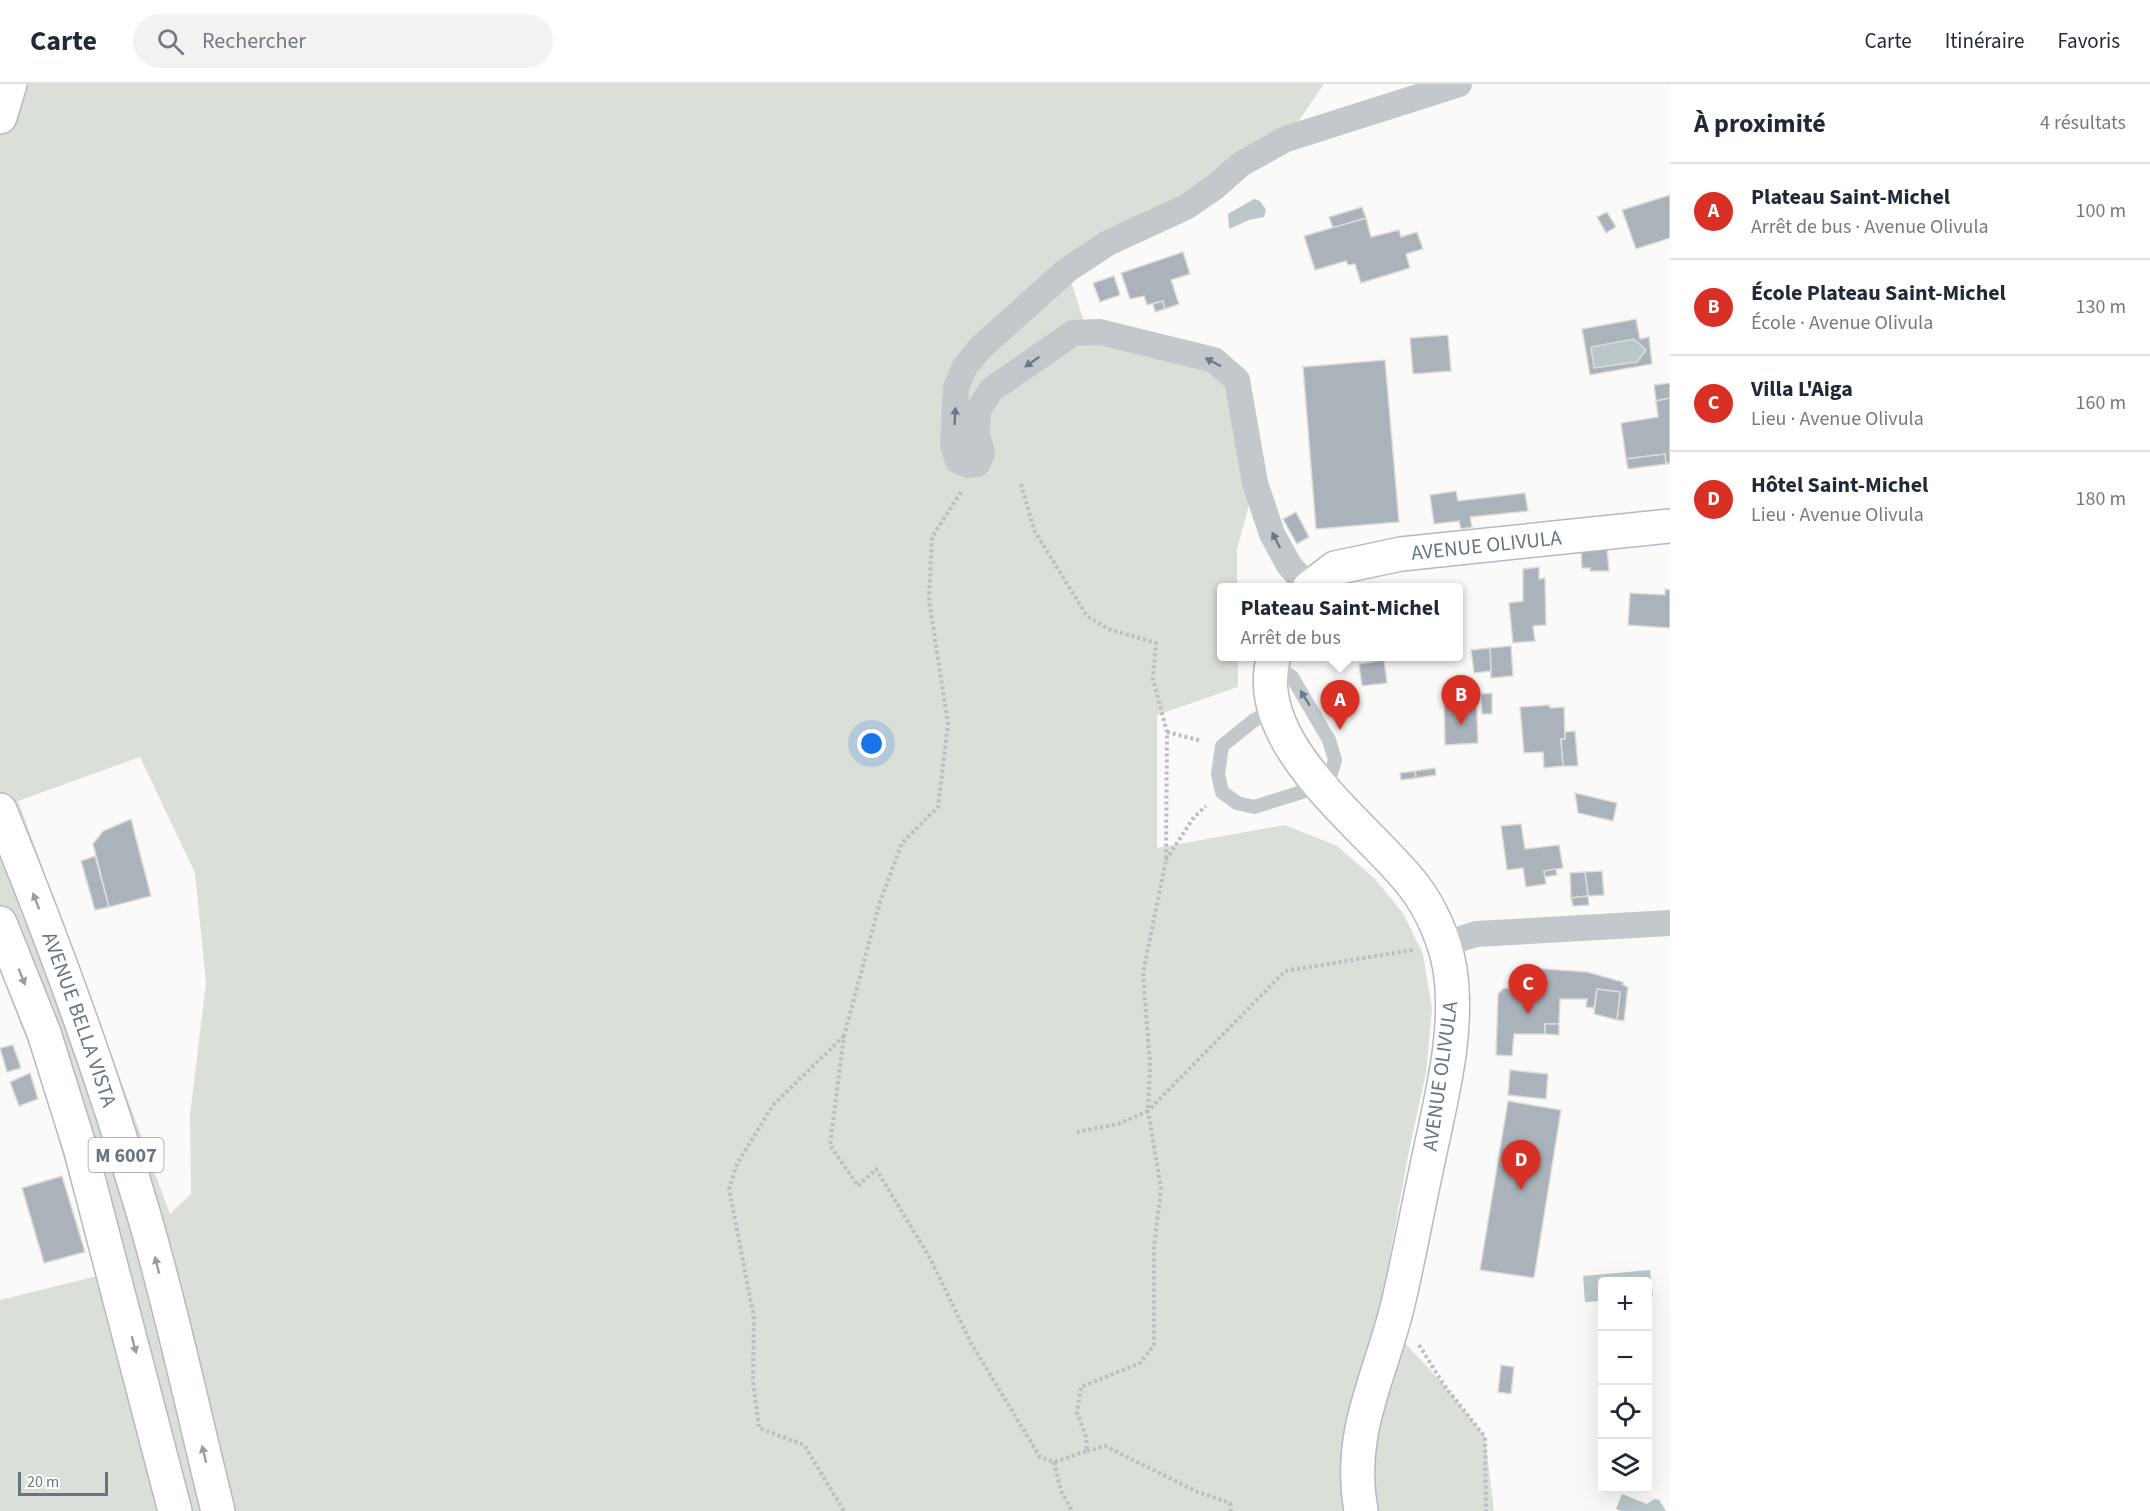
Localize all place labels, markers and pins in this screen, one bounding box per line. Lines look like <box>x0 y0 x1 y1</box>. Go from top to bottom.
pin: B <box>1442 676 1480 725</box>
pin: A <box>1320 680 1360 730</box>
pin: C <box>1508 964 1547 1014</box>
pin: D <box>1502 1140 1540 1190</box>

